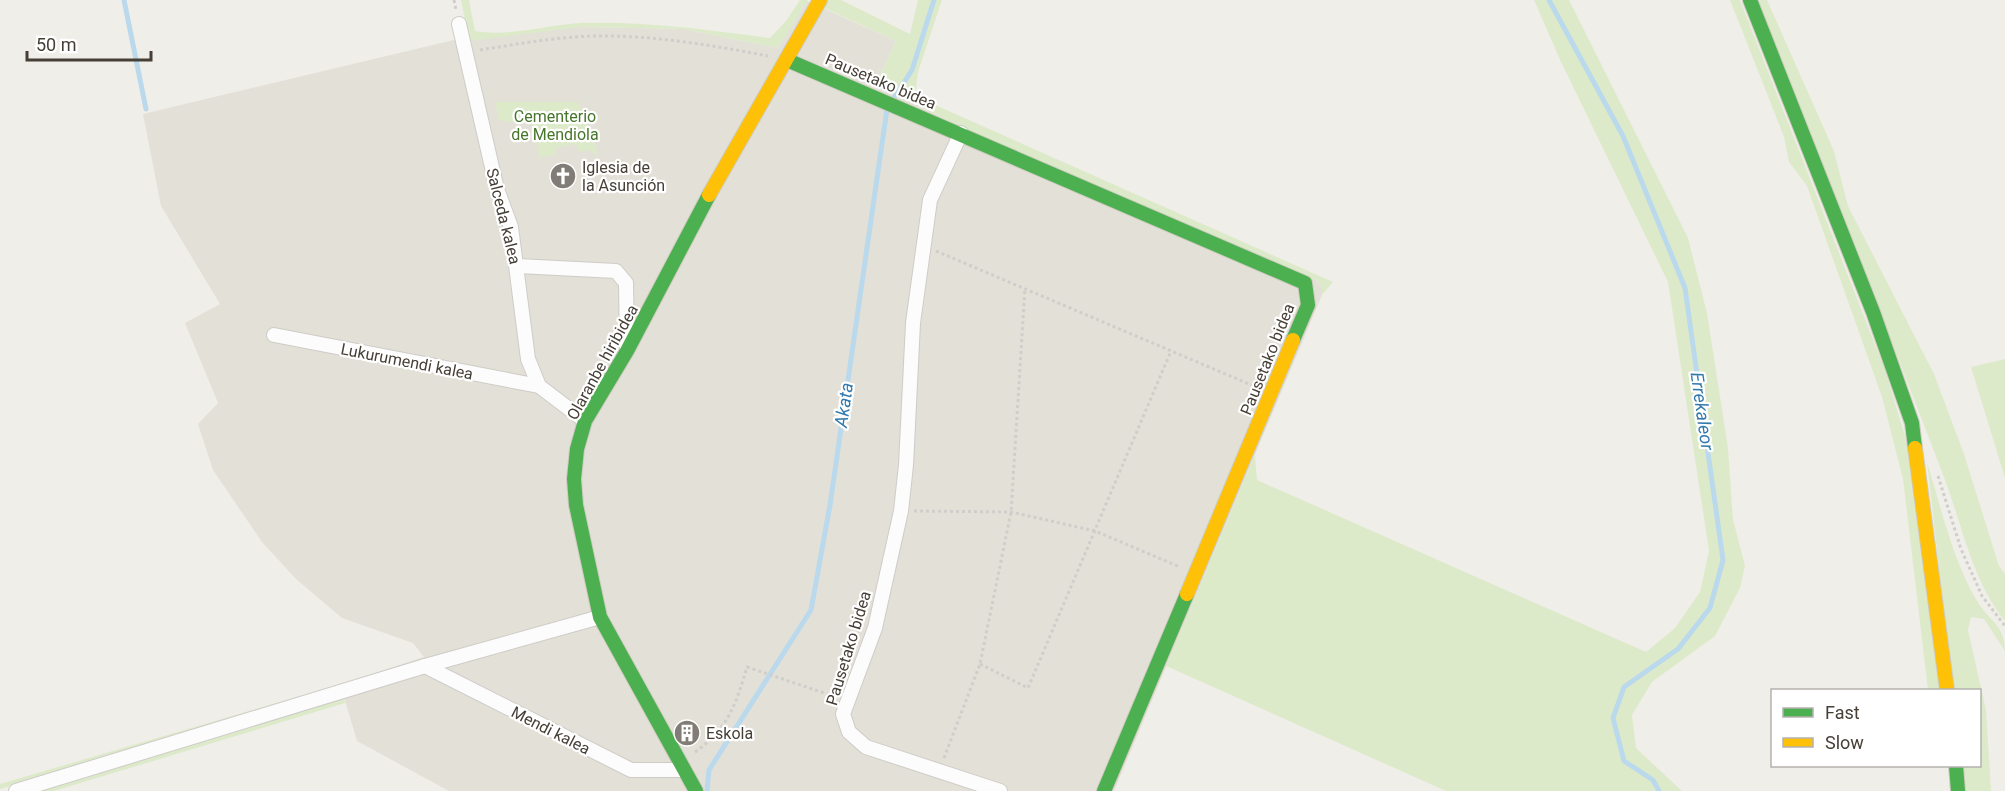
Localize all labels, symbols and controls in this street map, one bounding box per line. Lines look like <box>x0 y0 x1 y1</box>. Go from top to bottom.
scale bar <box>27 24 152 62</box>
text: 50 m <box>36 34 76 55</box>
street label: Pausetako bidea <box>823 50 939 113</box>
park label: Cementerio de Mendiola <box>511 107 599 144</box>
place label: Iglesia de la Asunción <box>582 158 665 195</box>
church icon: Iglesia de la Asunción <box>548 161 578 191</box>
street label: Salceda kalea <box>482 166 525 266</box>
street label: Olaranbe hiribidea <box>563 301 642 423</box>
street label: Pausetako bidea <box>1236 301 1298 418</box>
street label: Lukurumendi kalea <box>339 339 475 384</box>
water label: Errekaleor <box>1687 371 1719 452</box>
water label: Akata <box>830 381 857 430</box>
street label: Pausetako bidea <box>822 589 875 708</box>
legend <box>1771 689 1981 767</box>
street label: Mendi kalea <box>508 702 593 758</box>
text: Fast <box>1825 702 1860 723</box>
building icon: Eskola <box>672 718 702 748</box>
place label: Eskola <box>706 724 753 743</box>
text: Slow <box>1825 732 1864 753</box>

